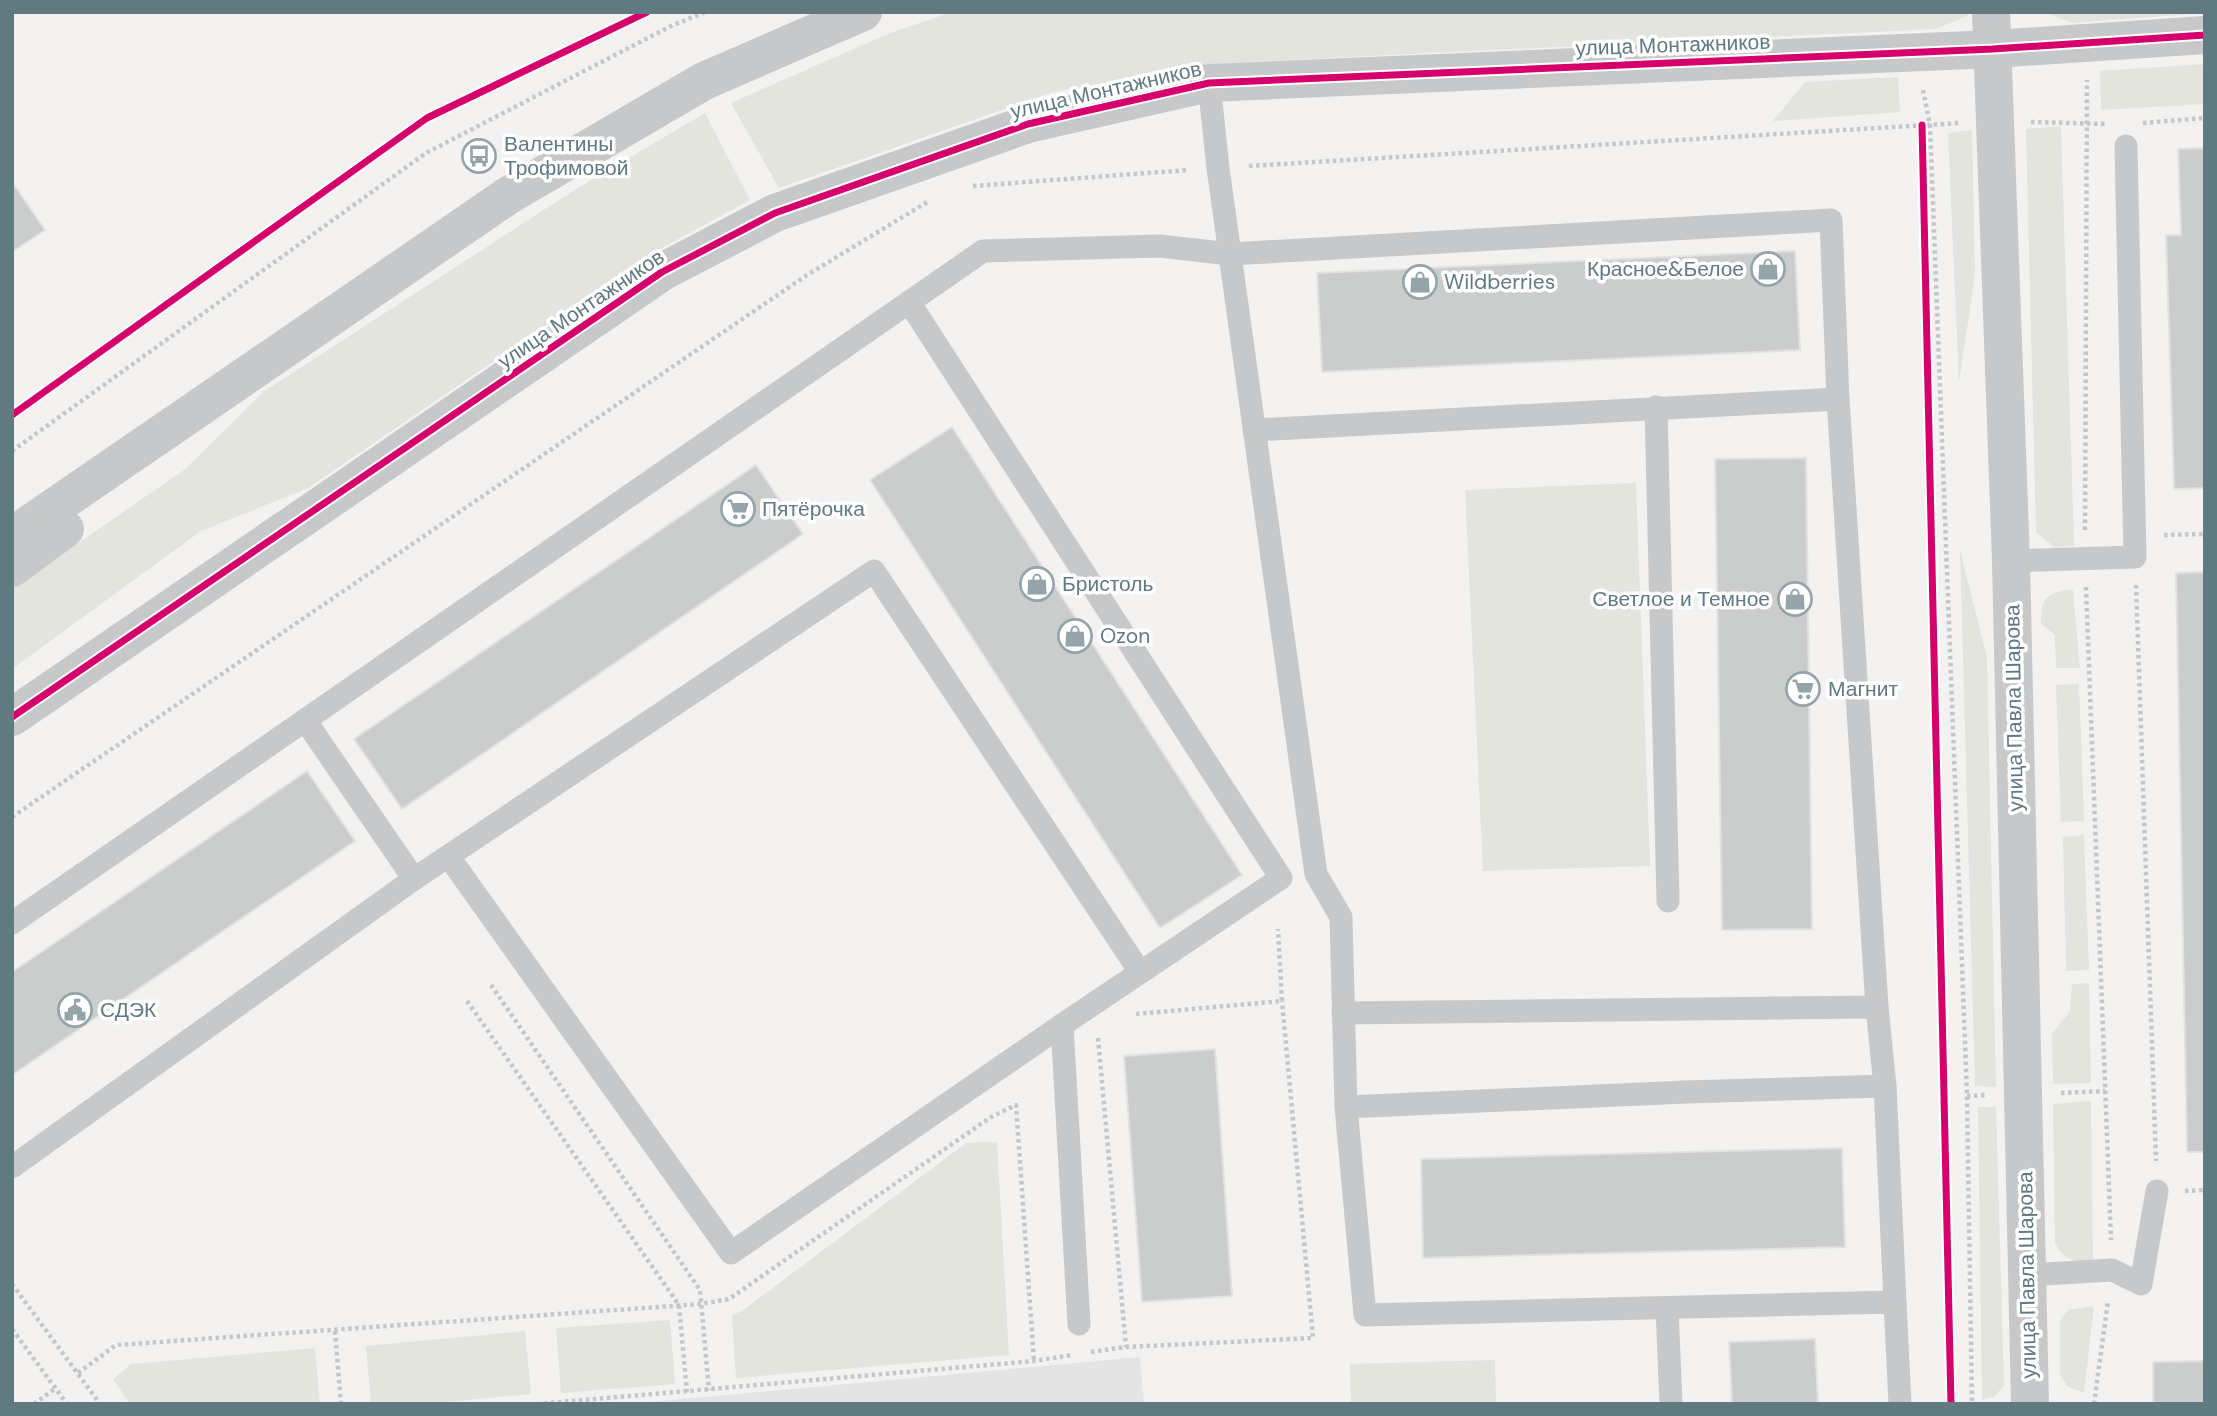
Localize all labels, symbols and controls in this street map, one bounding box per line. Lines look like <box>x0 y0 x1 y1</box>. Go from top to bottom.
street label: улица Монтажников <box>1575 28 1771 62</box>
street label: улица Монтажников <box>1008 54 1204 126</box>
place label: Валентины Трофимовой <box>504 130 628 182</box>
bus stop icon: Валентины Трофимовой <box>460 137 498 175</box>
street label: улица Монтажников <box>492 243 670 375</box>
shop icon: Красное&Белое <box>1749 250 1787 288</box>
place label: Красное&Белое <box>1587 255 1744 283</box>
shop icon: Wildberries <box>1401 263 1439 301</box>
place label: Wildberries <box>1444 268 1555 296</box>
supermarket icon: Пятёрочка <box>719 490 757 528</box>
place label: Пятёрочка <box>762 495 865 523</box>
shop icon: Бристоль <box>1018 565 1056 603</box>
place label: Бристоль <box>1062 570 1154 598</box>
shop icon: Светлое и Темное <box>1776 580 1814 618</box>
place label: Светлое и Темное <box>1592 585 1770 613</box>
street label: улица Павла Шарова <box>1998 604 2030 812</box>
shop icon: Ozon <box>1056 617 1094 655</box>
place label: Ozon <box>1100 622 1150 650</box>
supermarket icon: Магнит <box>1784 670 1822 708</box>
place label: Магнит <box>1828 675 1898 703</box>
public building icon: СДЭК <box>56 991 94 1029</box>
place label: СДЭК <box>100 996 157 1024</box>
street label: улица Павла Шарова <box>2011 1171 2043 1379</box>

